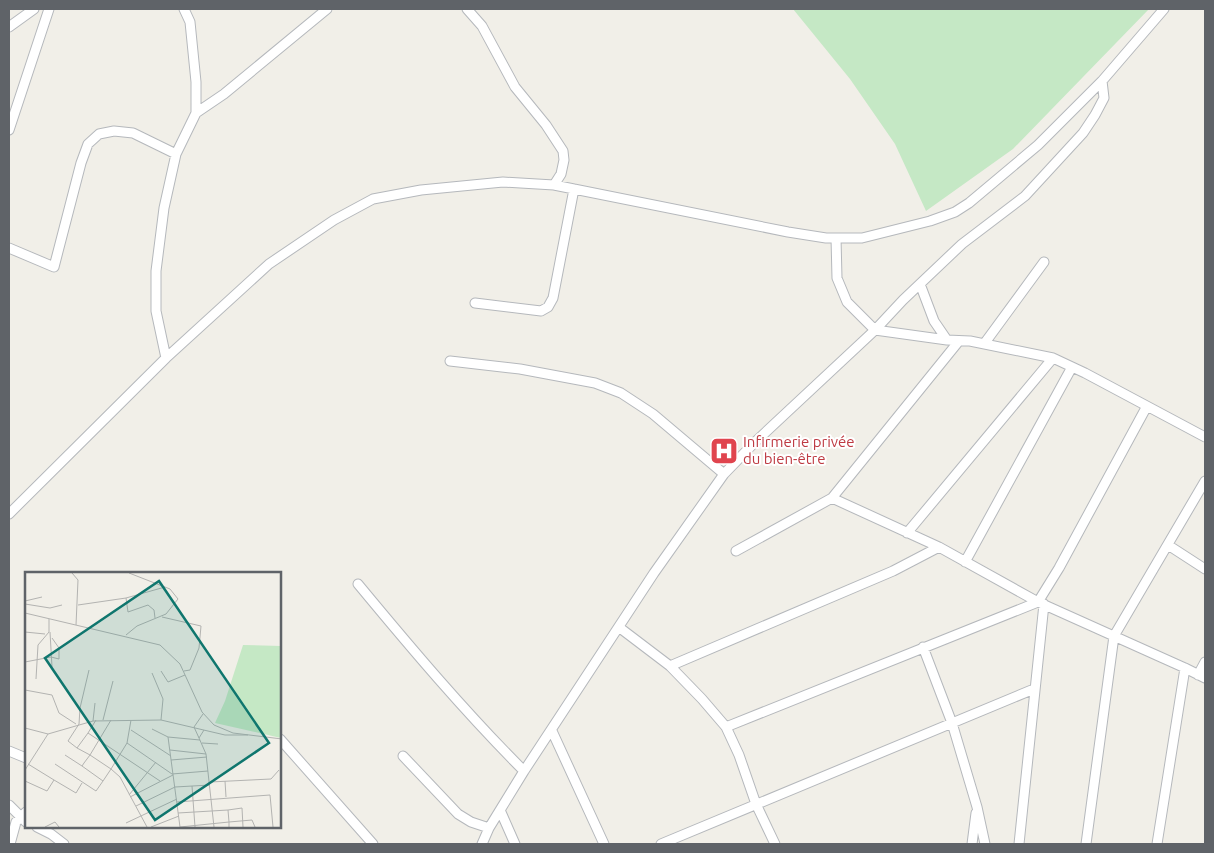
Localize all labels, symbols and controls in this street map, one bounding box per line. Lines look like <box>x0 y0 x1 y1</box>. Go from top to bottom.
place label: Infirmerie privée du bien-être <box>743 433 855 467</box>
hospital icon: Infirmerie privée du bien-être <box>709 436 739 466</box>
inset map <box>25 572 281 828</box>

